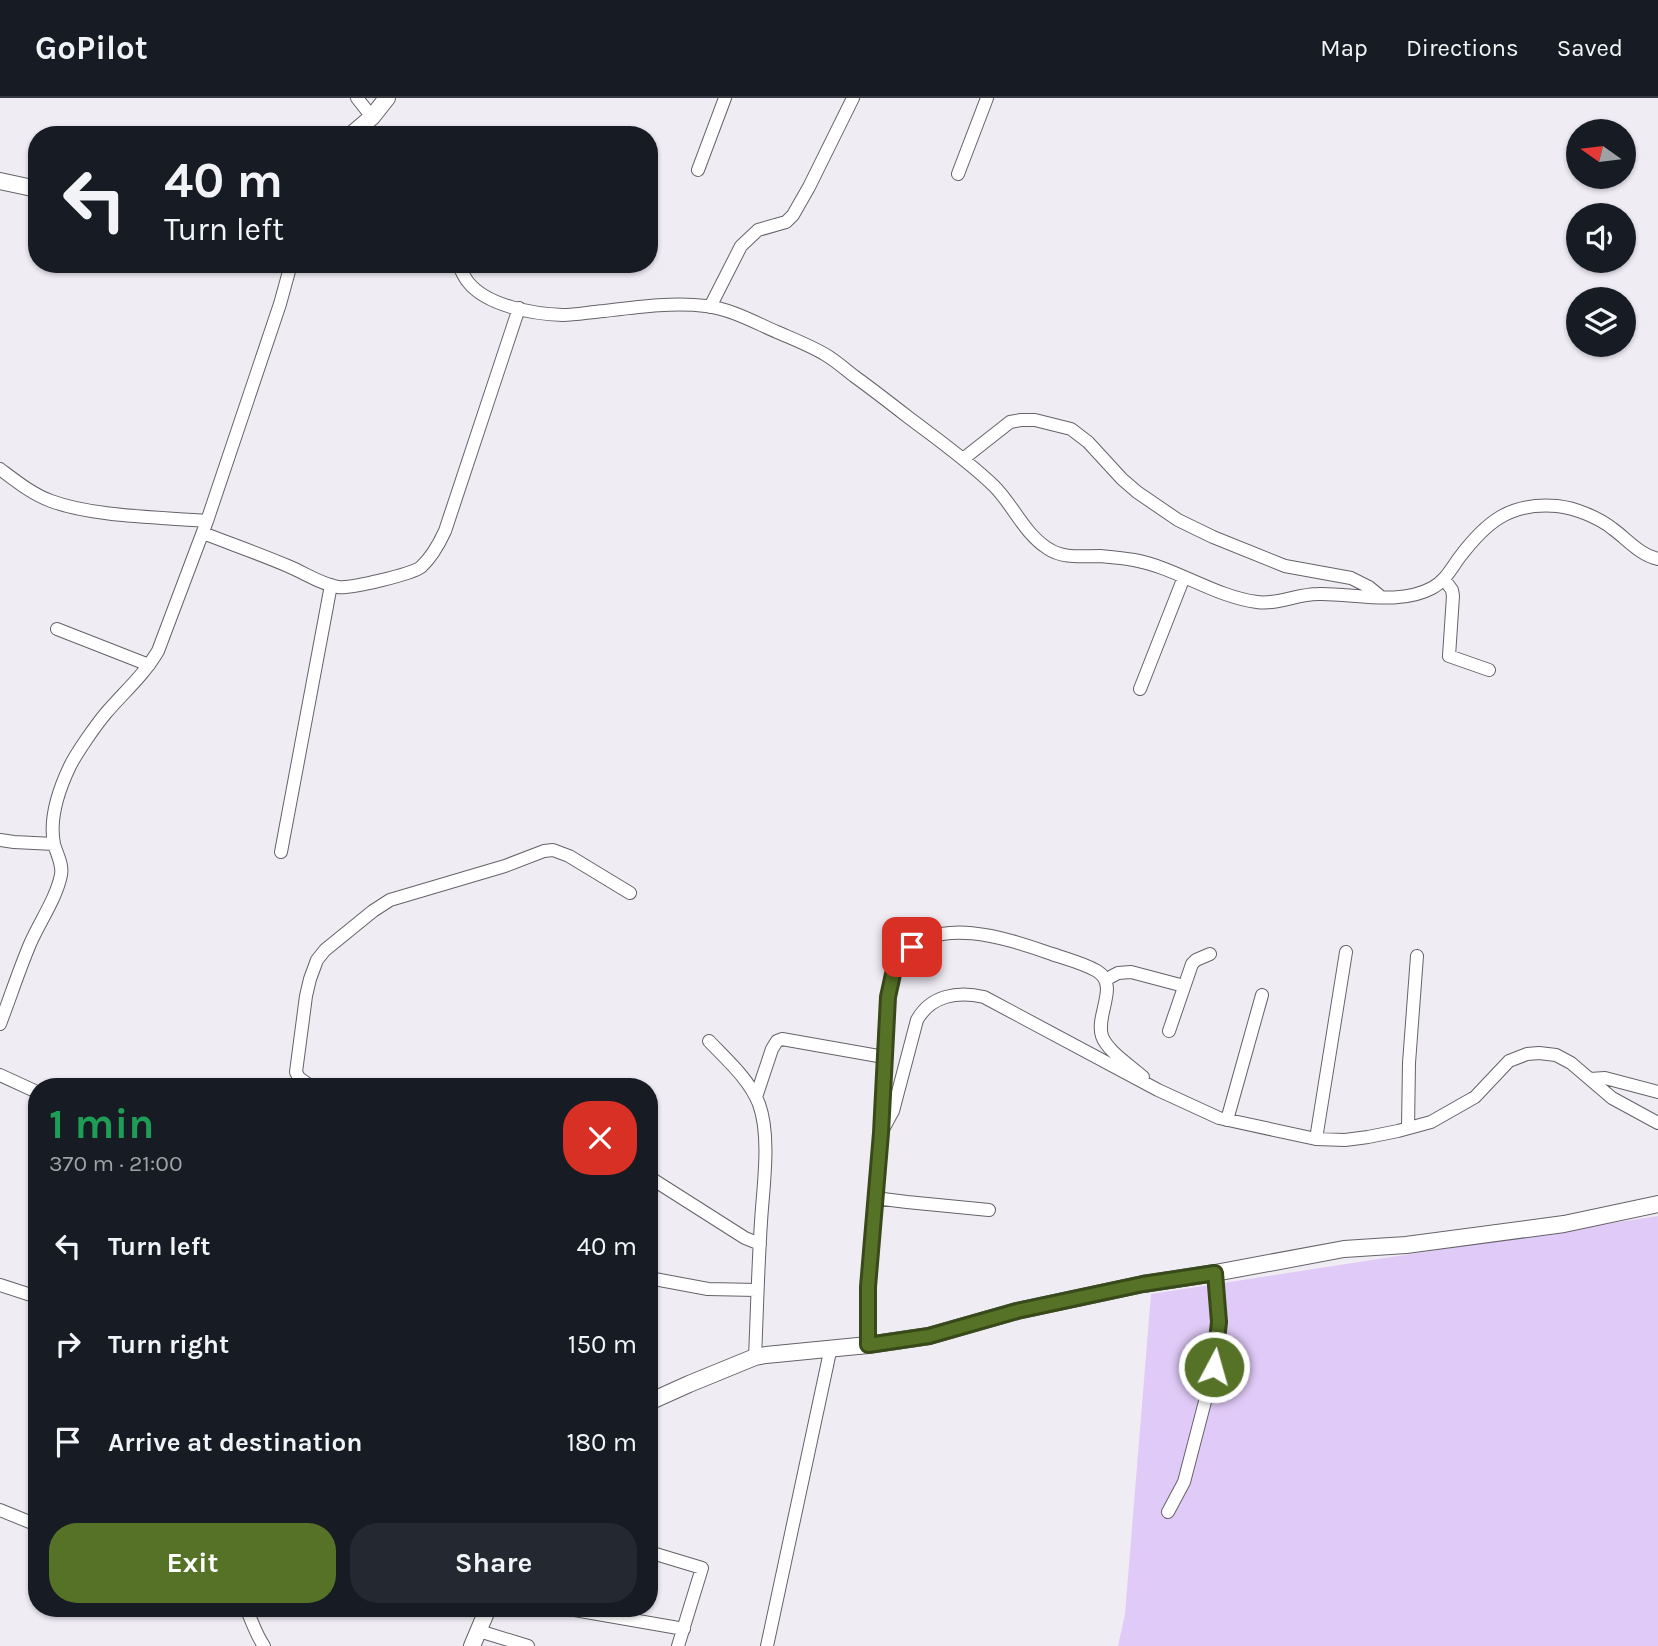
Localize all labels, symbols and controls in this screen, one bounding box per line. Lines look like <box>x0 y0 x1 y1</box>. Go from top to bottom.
text: GoPilot <box>35 29 148 67</box>
text: Map <box>1320 34 1368 62</box>
text: Directions <box>1406 34 1519 62</box>
text: Saved <box>1557 34 1623 62</box>
north arrow <box>1566 119 1636 189</box>
map controls <box>1566 119 1636 357</box>
text: 40 m <box>164 152 283 209</box>
icon: left <box>49 154 140 245</box>
button: sound <box>1566 203 1636 273</box>
text: Turn left <box>164 211 284 248</box>
button: layers <box>1566 287 1636 357</box>
pin <box>882 917 942 977</box>
icon: arrive <box>893 928 931 966</box>
text: 1 min <box>49 1099 154 1149</box>
button: close <box>563 1101 637 1175</box>
text: 370 m · 21:00 <box>49 1150 183 1177</box>
icon: left <box>49 1227 87 1265</box>
text: Turn left <box>108 1231 210 1262</box>
text: 40 m <box>577 1231 637 1262</box>
icon: right <box>49 1325 87 1363</box>
text: Turn right <box>108 1329 229 1360</box>
text: 150 m <box>568 1329 637 1360</box>
position arrow <box>1177 1330 1251 1404</box>
icon: arrive <box>49 1423 87 1461</box>
text: Arrive at destination <box>108 1427 362 1458</box>
text: 180 m <box>567 1427 637 1458</box>
button: Exit <box>49 1523 336 1603</box>
button: Share <box>350 1523 637 1603</box>

